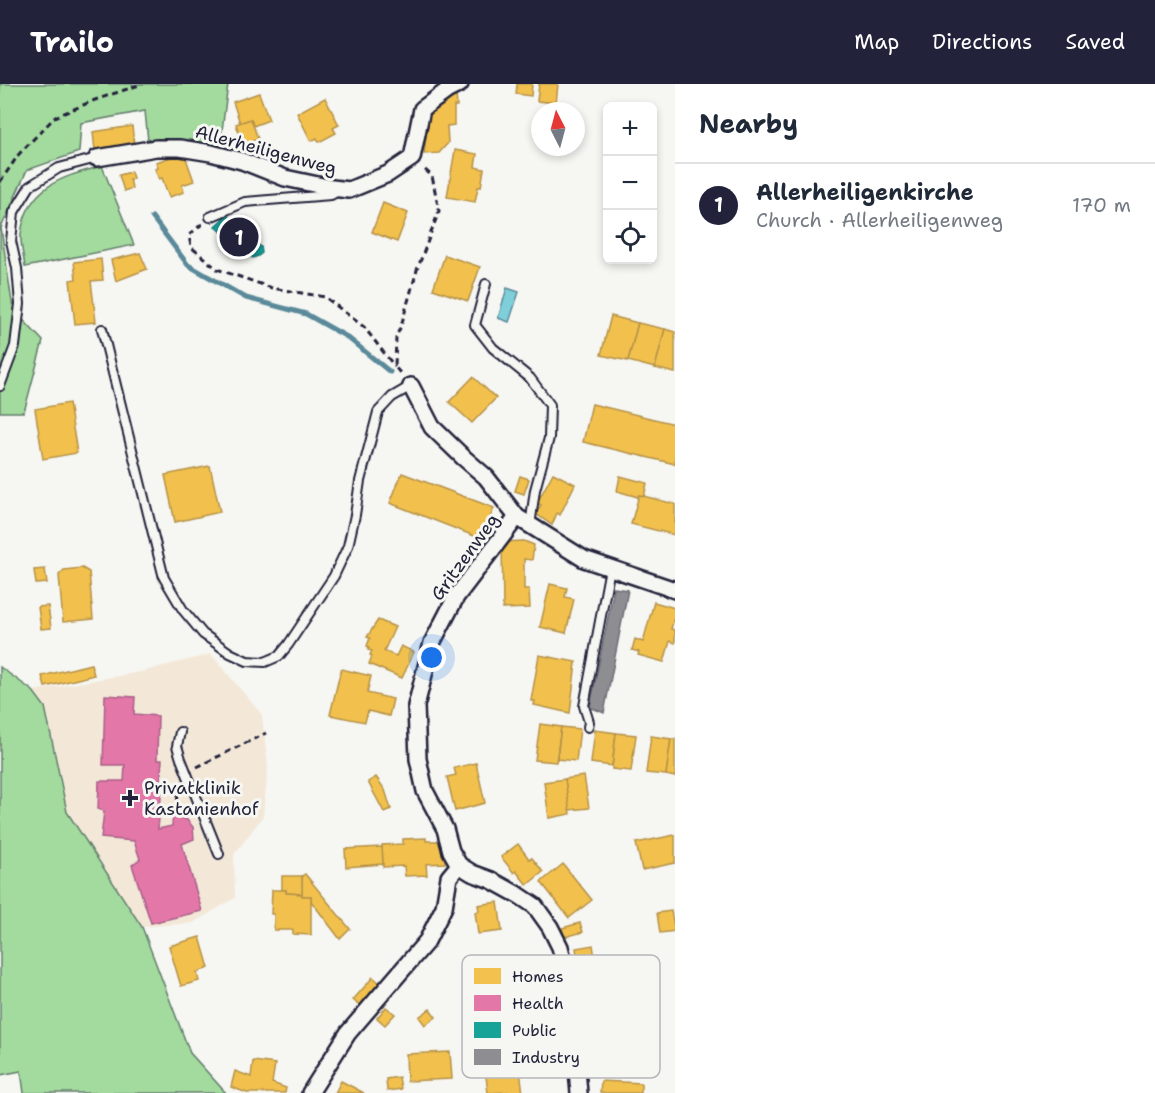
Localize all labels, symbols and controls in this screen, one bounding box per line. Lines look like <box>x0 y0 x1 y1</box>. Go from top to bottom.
text: Trailo <box>30 23 114 61</box>
text: Map <box>854 28 899 56</box>
text: Directions <box>932 28 1032 56</box>
text: Saved <box>1065 28 1125 56</box>
north arrow <box>531 102 585 156</box>
map controls <box>603 102 657 264</box>
button: + <box>603 102 657 156</box>
text: Nearby <box>699 106 798 141</box>
street label: Allerheiligenweg <box>193 120 339 180</box>
button: − <box>603 156 657 210</box>
text: Allerheiligenkirche <box>756 178 974 207</box>
text: 1 <box>714 192 723 218</box>
text: 170 m <box>1072 192 1131 218</box>
text: Church · Allerheiligenweg <box>756 207 1003 233</box>
button: locate <box>603 210 657 264</box>
pin: 1 <box>220 214 258 260</box>
street label: Gritzenweg <box>425 509 505 605</box>
your location <box>417 643 446 672</box>
place label: Privatklinik Kastanienhof <box>144 776 259 821</box>
marker: Privatklinik Kastanienhof <box>121 789 139 807</box>
legend <box>462 955 660 1078</box>
text: Homes <box>512 966 564 987</box>
text: Health <box>512 993 564 1014</box>
text: Public <box>512 1020 557 1041</box>
text: Industry <box>512 1047 580 1068</box>

